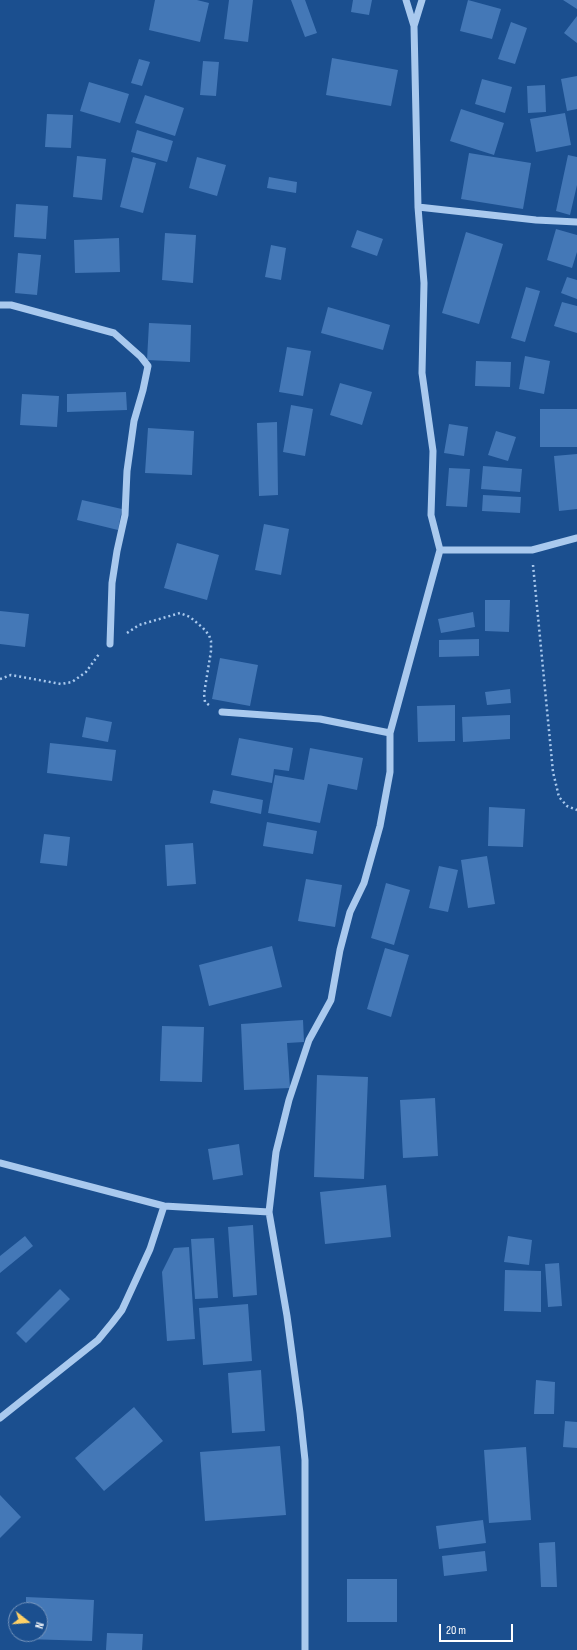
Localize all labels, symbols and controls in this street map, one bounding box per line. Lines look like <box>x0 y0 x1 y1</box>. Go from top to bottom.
north arrow <box>8 1602 48 1642</box>
scale bar <box>441 1616 515 1642</box>
text: N <box>32 1621 46 1630</box>
text: 20 m <box>446 1623 466 1638</box>

